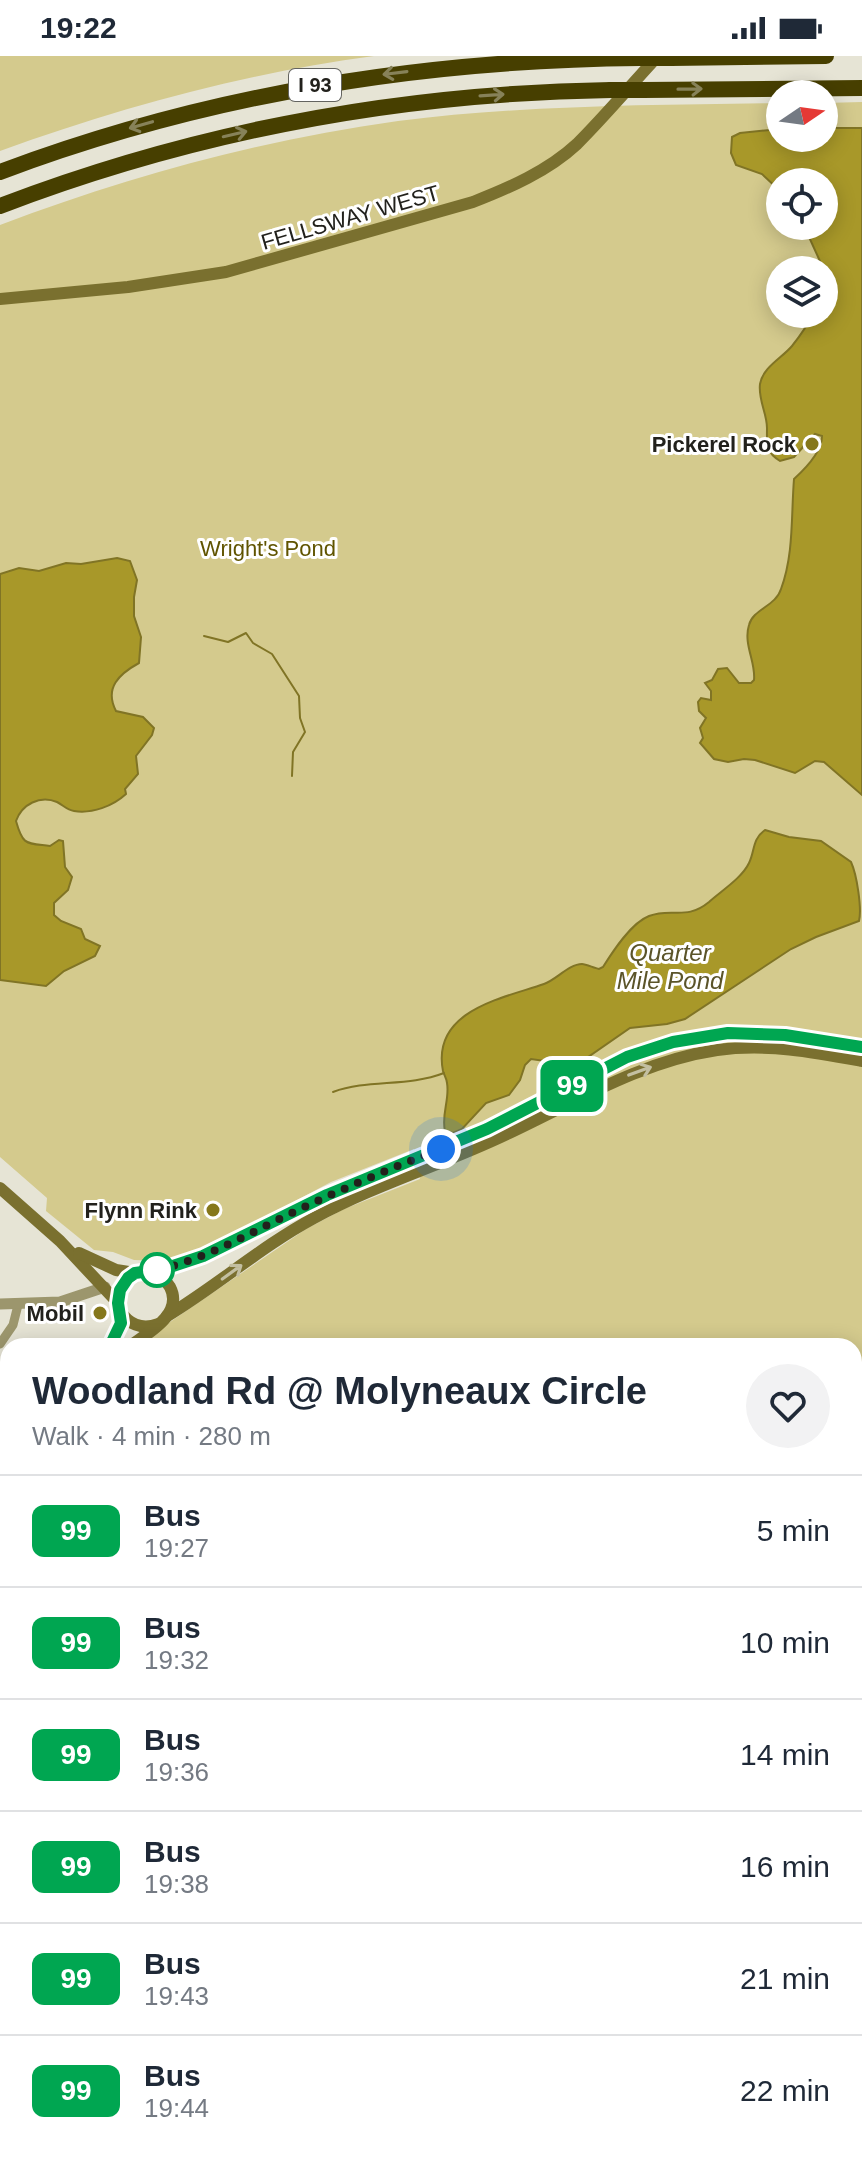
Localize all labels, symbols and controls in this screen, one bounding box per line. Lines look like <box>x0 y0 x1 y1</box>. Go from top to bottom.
text: 19:22 <box>40 11 117 44</box>
one-way arrow <box>382 65 409 80</box>
road number: I 93 <box>289 69 341 101</box>
north arrow <box>766 80 838 152</box>
map controls <box>766 80 838 328</box>
one-way arrow <box>676 81 703 97</box>
one-way arrow <box>478 87 505 102</box>
one-way arrow <box>128 118 154 133</box>
one-way arrow <box>221 126 247 141</box>
button: locate <box>766 168 838 240</box>
street label: FELLSWAY WEST <box>258 180 442 255</box>
button: layers <box>766 256 838 328</box>
place label: Pickerel Rock <box>652 432 797 457</box>
marker: Pickerel Rock <box>803 435 821 453</box>
park label: Wright's Pond <box>200 536 336 561</box>
water label: Quarter Mile Pond <box>617 939 724 994</box>
line badge: 99 <box>536 1060 608 1112</box>
one-way arrow <box>627 1063 652 1078</box>
text: 99 <box>556 1070 588 1101</box>
your location <box>421 1129 461 1169</box>
place label: Flynn Rink <box>85 1198 198 1223</box>
marker: Flynn Rink <box>204 1201 222 1219</box>
unlabelled marker <box>140 1253 174 1287</box>
one-way arrow <box>220 1264 242 1280</box>
place label: Mobil <box>27 1301 84 1326</box>
marker: Mobil <box>91 1304 109 1322</box>
button: heart <box>746 1364 830 1448</box>
text: Woodland Rd @ Molyneaux Circle <box>32 1370 647 1412</box>
text: Walk · 4 min · 280 m <box>32 1421 271 1451</box>
text: Bus <box>144 1499 201 1532</box>
text: 5 min <box>757 1514 830 1547</box>
text: 99 <box>60 1515 92 1546</box>
text: 19:27 <box>144 1533 209 1563</box>
text: Bus <box>144 1611 201 1644</box>
text: 10 min <box>740 1626 830 1659</box>
text: 99 <box>60 1627 92 1658</box>
text: 19:32 <box>144 1645 209 1675</box>
text: Bus <box>144 1723 201 1756</box>
text: 14 min <box>740 1738 830 1771</box>
text: 99 <box>60 1739 92 1770</box>
text: 19:36 <box>144 1757 209 1787</box>
text: Bus <box>144 1835 201 1868</box>
text: 16 min <box>740 1850 830 1883</box>
text: 99 <box>60 1851 92 1882</box>
text: 19:38 <box>144 1869 209 1899</box>
text: Bus <box>144 1947 201 1980</box>
text: 21 min <box>740 1962 830 1995</box>
text: 99 <box>60 1963 92 1994</box>
text: 19:43 <box>144 1981 209 2011</box>
text: Bus <box>144 2059 201 2092</box>
text: 22 min <box>740 2074 830 2107</box>
text: 99 <box>60 2075 92 2106</box>
text: 19:44 <box>144 2093 209 2123</box>

